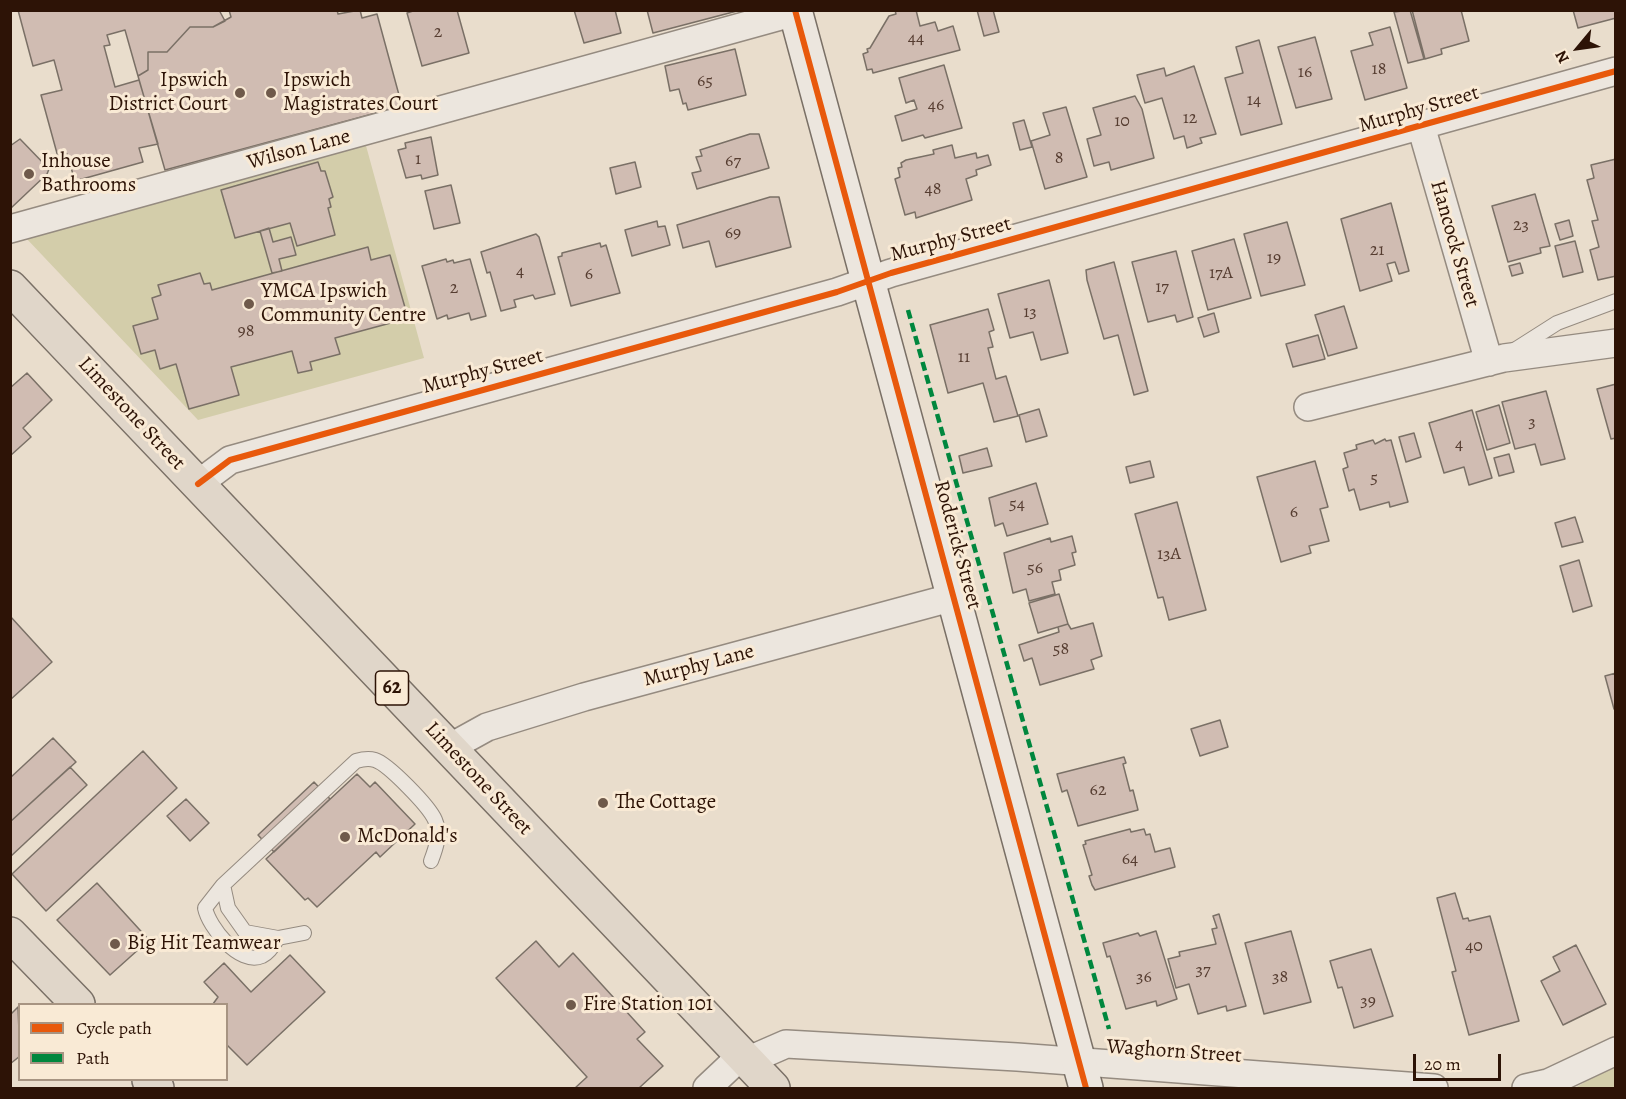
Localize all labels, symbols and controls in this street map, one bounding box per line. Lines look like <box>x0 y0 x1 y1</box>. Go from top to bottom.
north arrow <box>1548 18 1608 78</box>
house number: 2 <box>434 22 442 44</box>
house number: 44 <box>908 28 924 50</box>
text: N <box>1550 46 1575 67</box>
house number: 18 <box>1372 59 1386 81</box>
house number: 16 <box>1298 62 1312 84</box>
place label: Ipswich District Court <box>108 68 228 118</box>
place label: Ipswich Magistrates Court <box>283 68 438 118</box>
house number: 65 <box>697 71 713 93</box>
street label: Murphy Street <box>1356 81 1482 139</box>
marker: Ipswich District Court <box>233 86 247 100</box>
marker: Ipswich Magistrates Court <box>264 86 278 100</box>
house number: 14 <box>1247 90 1261 112</box>
house number: 46 <box>928 95 944 117</box>
house number: 12 <box>1183 108 1197 130</box>
house number: 10 <box>1114 111 1130 133</box>
street label: Wilson Lane <box>245 124 353 176</box>
house number: 8 <box>1055 148 1063 170</box>
place label: Inhouse Bathrooms <box>41 149 136 199</box>
house number: 1 <box>415 149 421 171</box>
house number: 67 <box>725 151 741 173</box>
marker: Inhouse Bathrooms <box>22 167 36 181</box>
street label: Hancock Street <box>1424 178 1484 310</box>
house number: 48 <box>925 179 941 201</box>
street label: Murphy Street <box>888 212 1014 268</box>
house number: 23 <box>1513 215 1529 237</box>
house number: 69 <box>725 223 741 245</box>
house number: 21 <box>1370 240 1384 262</box>
house number: 19 <box>1267 248 1281 270</box>
house number: 4 <box>516 261 524 283</box>
house number: 17A <box>1209 263 1233 285</box>
house number: 6 <box>585 264 593 286</box>
house number: 17 <box>1155 277 1169 299</box>
house number: 2 <box>450 278 458 300</box>
place label: YMCA Ipswich Community Centre <box>261 279 426 329</box>
marker: YMCA Ipswich Community Centre <box>242 297 256 311</box>
house number: 13 <box>1023 302 1037 324</box>
house number: 98 <box>238 321 254 343</box>
street label: Murphy Street <box>420 344 546 400</box>
house number: 11 <box>958 347 970 369</box>
street label: Limestone Street <box>72 352 190 476</box>
house number: 3 <box>1528 412 1536 434</box>
house number: 4 <box>1455 434 1463 456</box>
house number: 5 <box>1370 468 1378 490</box>
street label: Roderick Street <box>928 478 986 612</box>
house number: 54 <box>1009 494 1025 516</box>
house number: 6 <box>1290 502 1298 524</box>
house number: 13A <box>1157 544 1181 566</box>
house number: 56 <box>1027 558 1043 580</box>
street label: Murphy Lane <box>641 639 757 693</box>
house number: 58 <box>1053 639 1069 661</box>
road number: 62 <box>376 671 408 705</box>
street label: Limestone Street <box>419 717 537 841</box>
house number: 62 <box>1090 780 1106 802</box>
place label: The Cottage <box>615 790 716 816</box>
marker: The Cottage <box>596 796 610 810</box>
place label: McDonald's <box>357 824 458 850</box>
marker: McDonald's <box>338 830 352 844</box>
house number: 64 <box>1122 849 1138 871</box>
place label: Big Hit Teamwear <box>127 931 281 957</box>
house number: 40 <box>1465 936 1483 958</box>
marker: Big Hit Teamwear <box>108 937 122 951</box>
house number: 37 <box>1195 960 1211 982</box>
house number: 36 <box>1136 967 1152 989</box>
house number: 38 <box>1272 967 1288 989</box>
house number: 39 <box>1360 991 1376 1013</box>
place label: Fire Station 101 <box>583 992 713 1018</box>
marker: Fire Station 101 <box>564 998 578 1012</box>
legend <box>18 1003 228 1081</box>
text: Cycle path <box>76 1016 152 1040</box>
street label: Waghorn Street <box>1106 1035 1242 1069</box>
scale bar <box>1416 1042 1504 1080</box>
text: Path <box>76 1046 110 1070</box>
text: 20 m <box>1424 1052 1461 1076</box>

